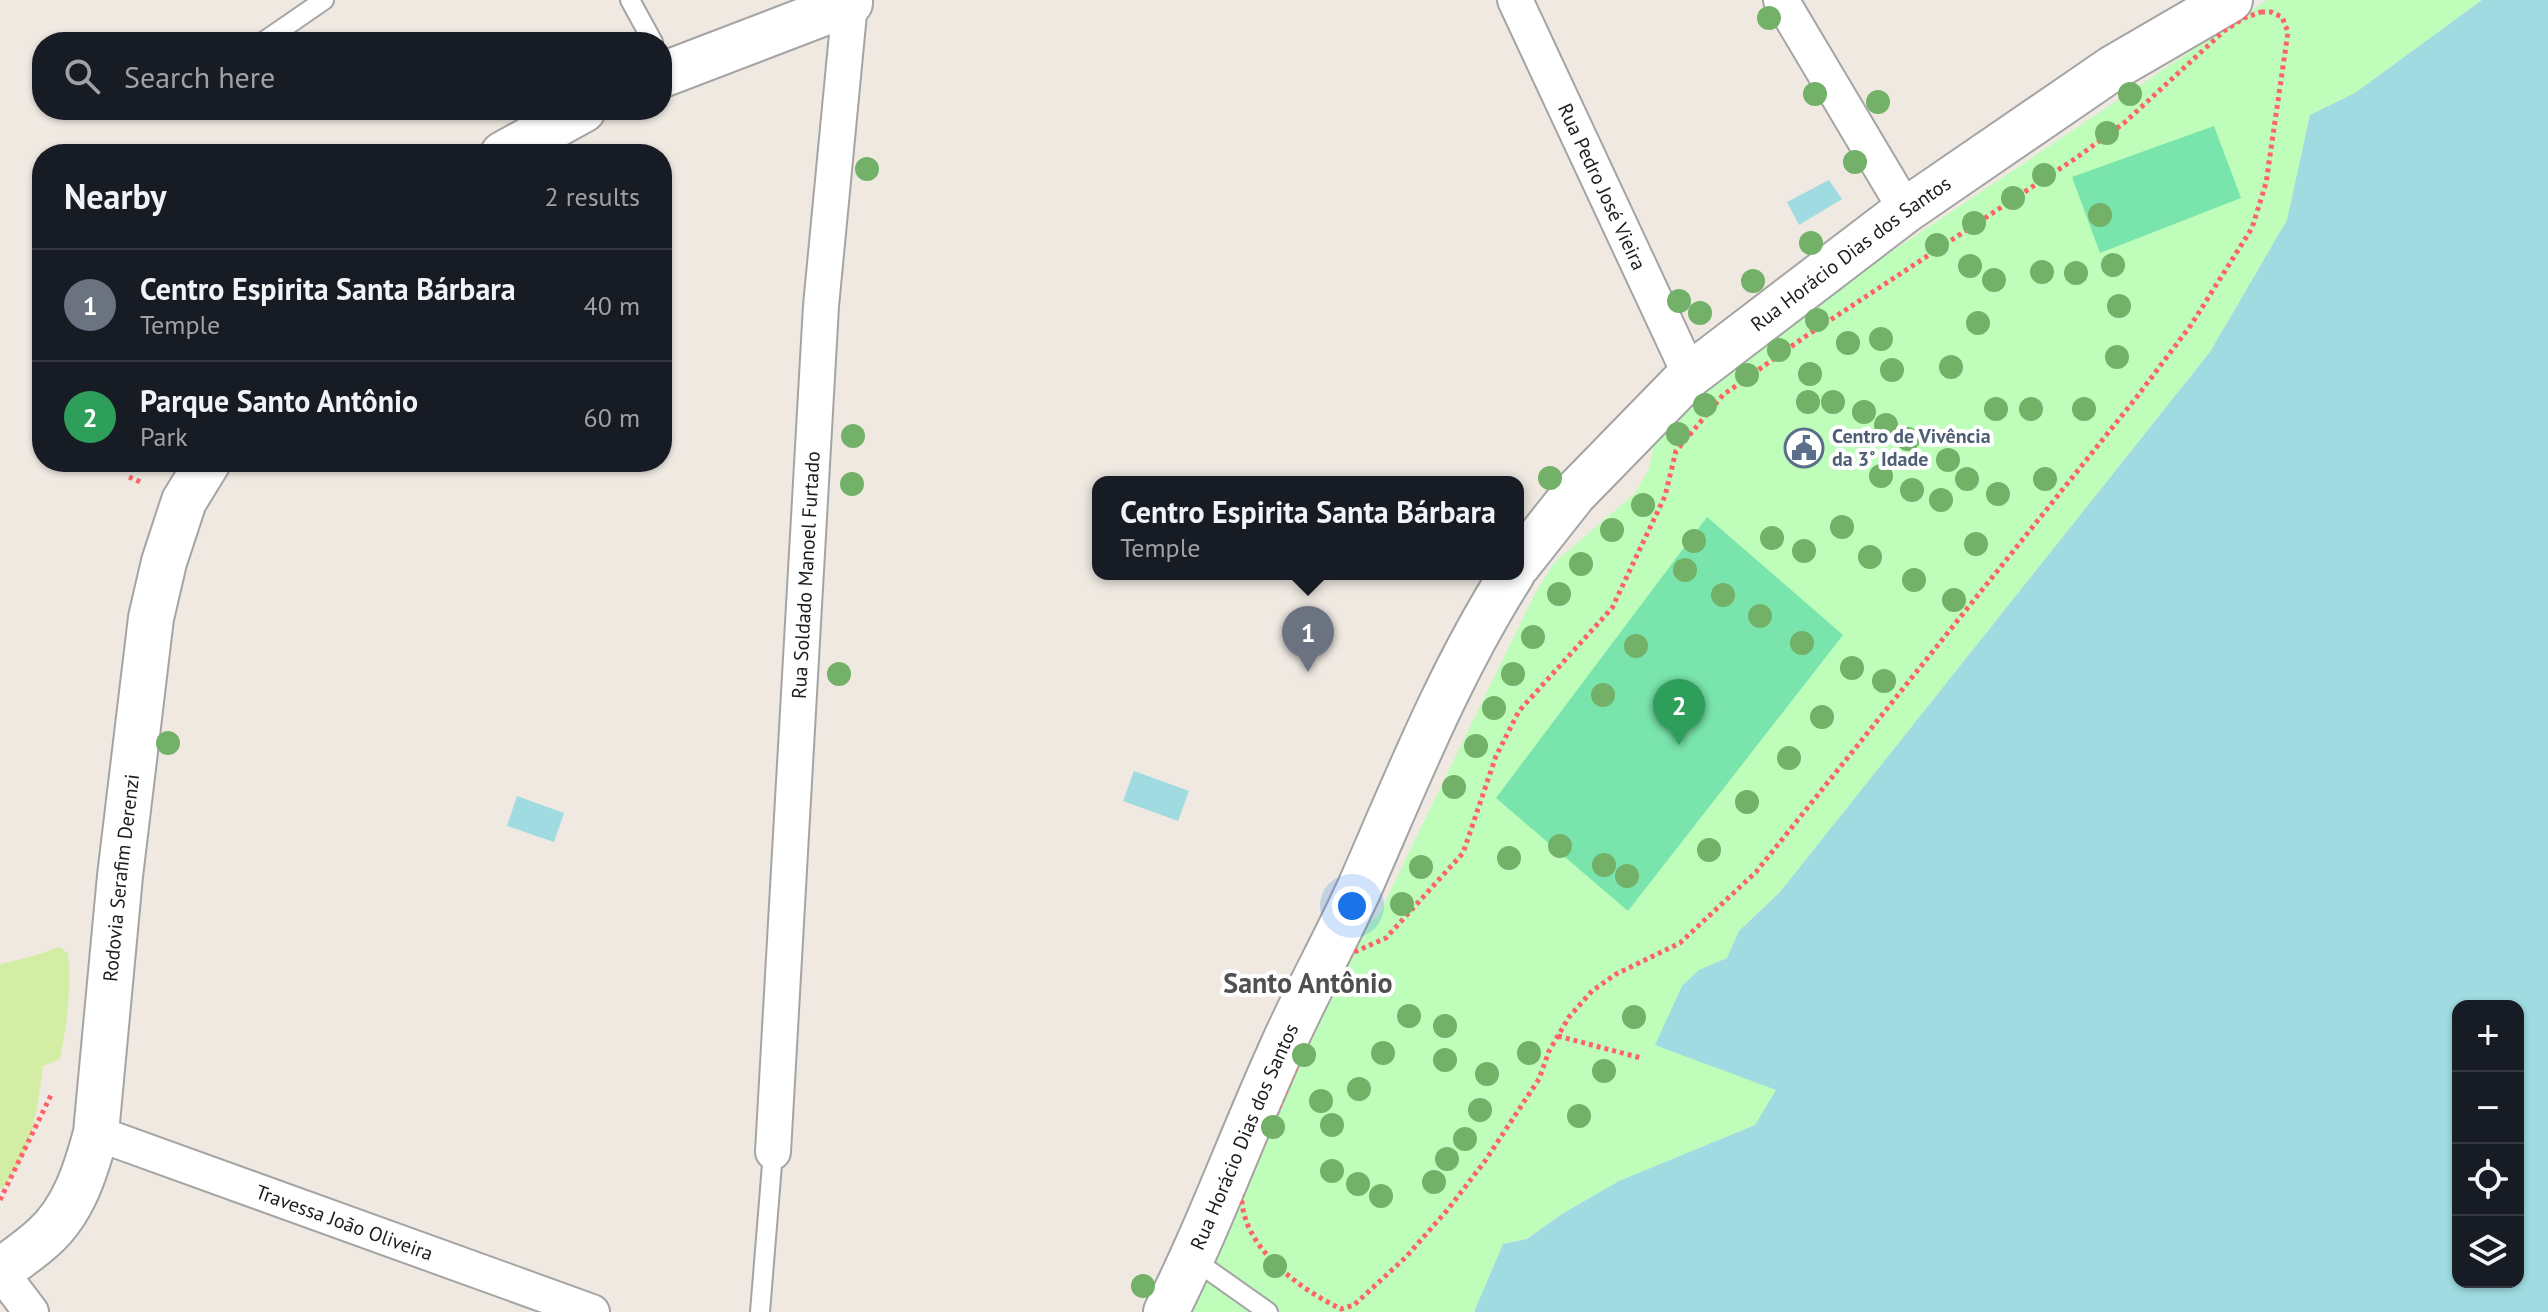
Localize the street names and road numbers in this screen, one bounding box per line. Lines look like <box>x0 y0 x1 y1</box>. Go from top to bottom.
street label: Rua Pedro José Vieira <box>1552 99 1652 274</box>
street label: Rua Horácio Dias dos Santos <box>1745 170 1956 337</box>
street label: Rua Soldado Manoel Furtado <box>786 450 826 699</box>
street label: Rodovia Serafim Derenzi <box>97 773 145 983</box>
street label: Rua Horácio Dias dos Santos <box>1184 1019 1304 1254</box>
street label: Travessa João Oliveira <box>252 1179 437 1267</box>

